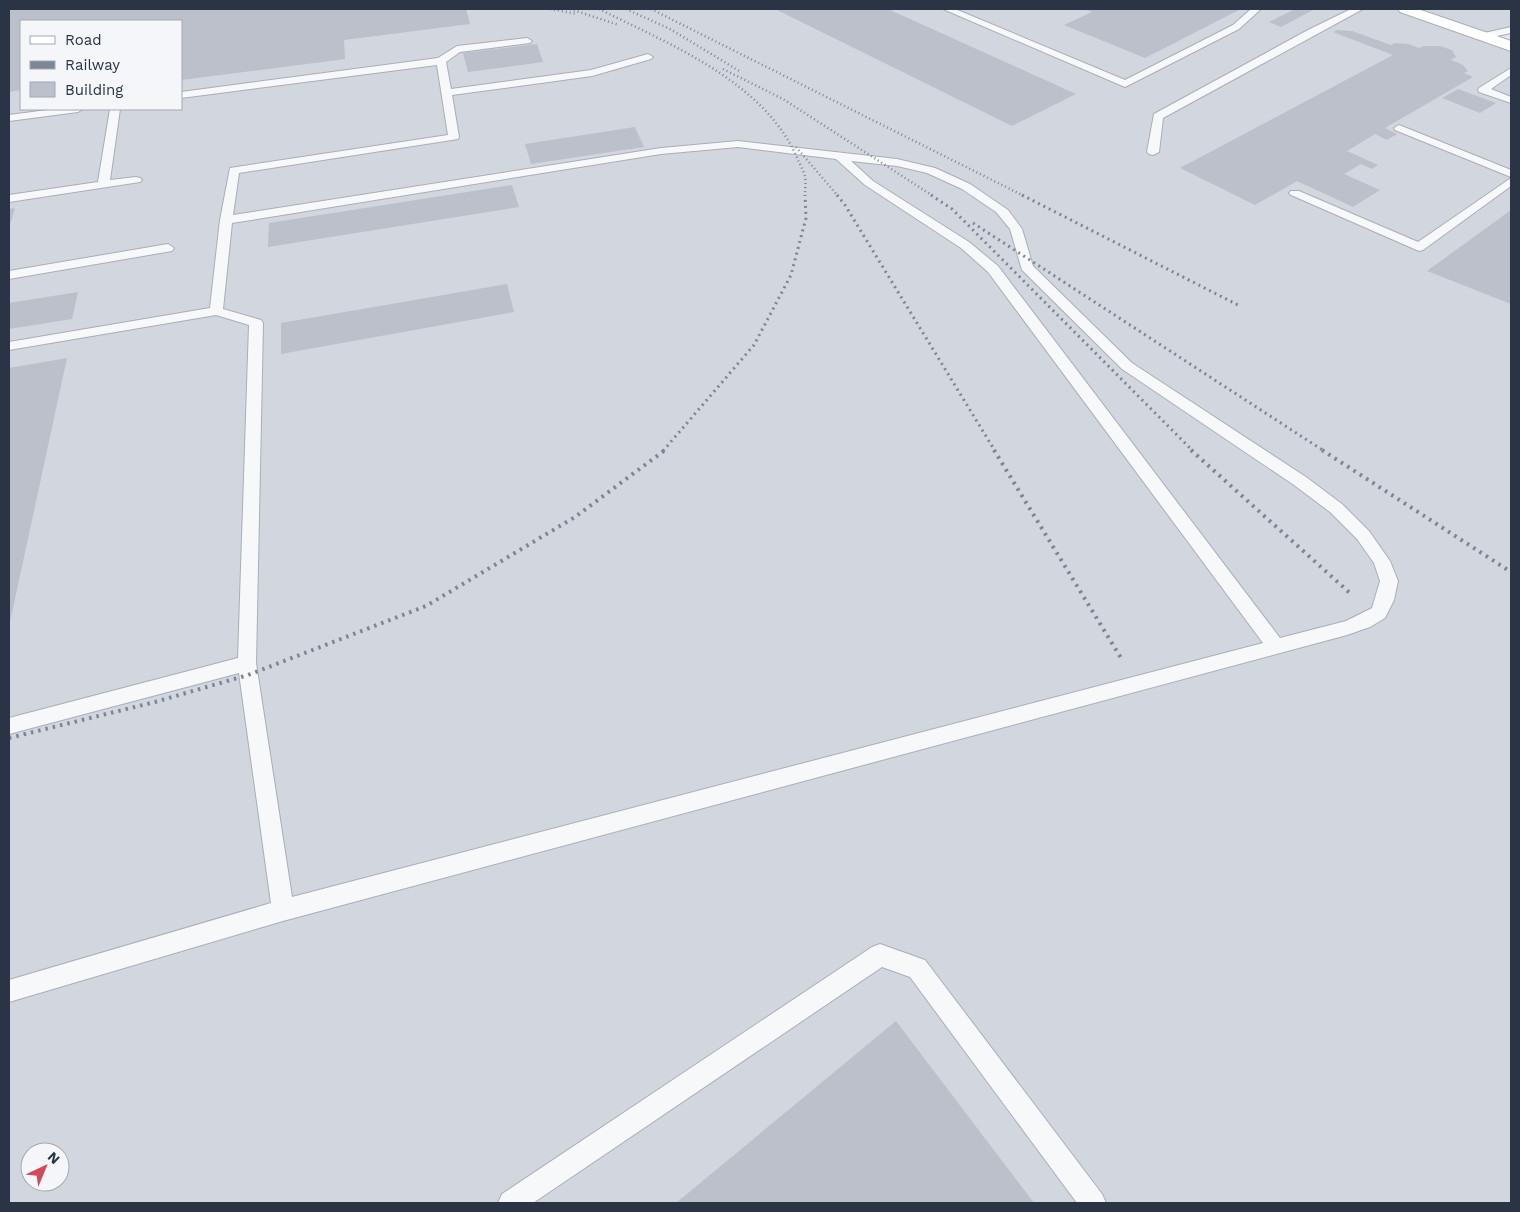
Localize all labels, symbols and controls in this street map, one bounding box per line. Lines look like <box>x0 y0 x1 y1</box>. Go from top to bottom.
legend <box>20 20 182 110</box>
text: Road <box>65 31 102 49</box>
text: Railway <box>65 56 120 74</box>
text: Building <box>65 81 123 99</box>
north arrow <box>20 1142 70 1192</box>
text: N <box>45 1148 63 1167</box>

